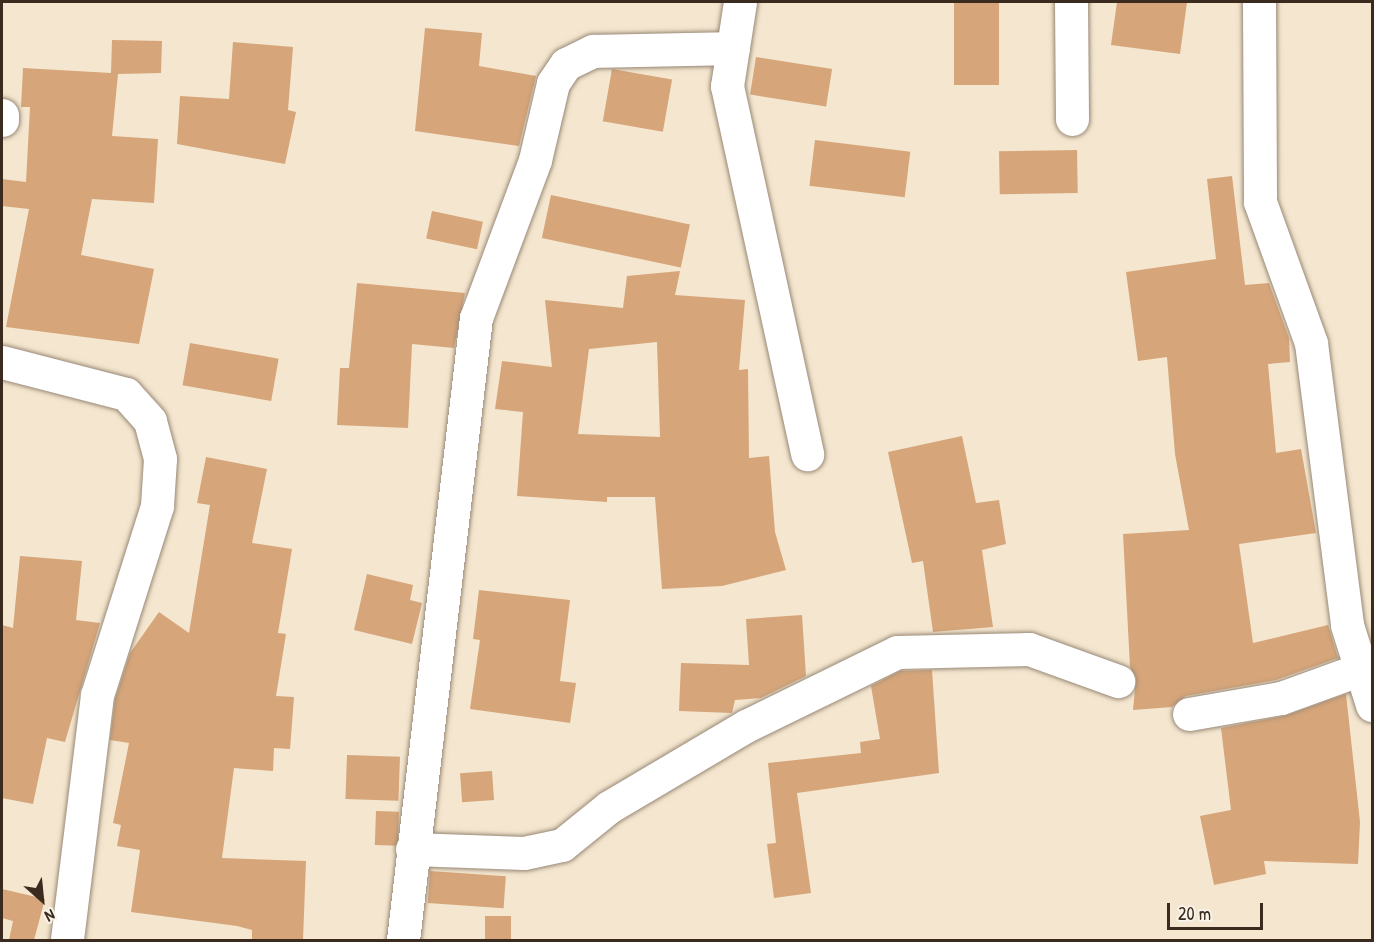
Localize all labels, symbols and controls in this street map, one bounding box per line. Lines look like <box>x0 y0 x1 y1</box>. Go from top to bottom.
north arrow <box>12 870 72 930</box>
scale bar <box>1170 891 1266 929</box>
text: 20 m <box>1178 901 1211 926</box>
text: N <box>41 904 59 928</box>

